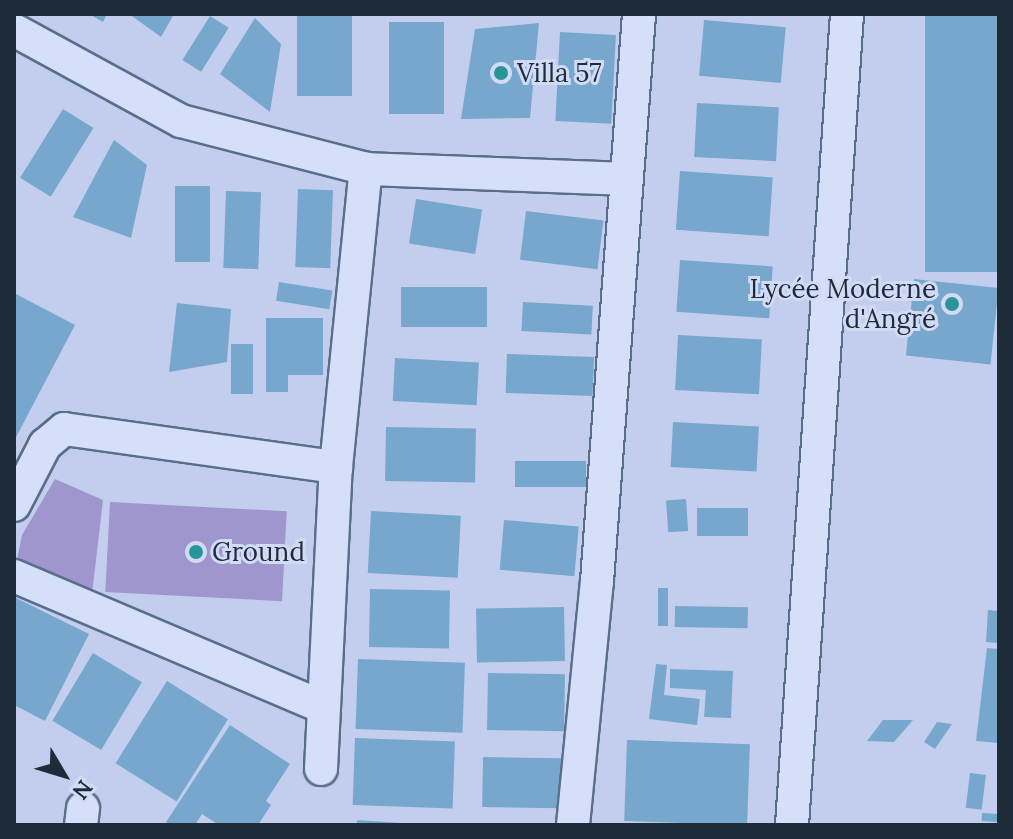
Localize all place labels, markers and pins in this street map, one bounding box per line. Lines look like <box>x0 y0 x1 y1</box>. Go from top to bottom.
place label: Villa 57 <box>517 57 601 89</box>
marker: Villa 57 <box>492 64 510 82</box>
place label: Lycée Moderne d'Angré <box>750 273 936 334</box>
marker: Lycée Moderne d'Angré <box>943 295 961 313</box>
place label: Ground <box>212 536 305 568</box>
marker: Ground <box>187 543 205 561</box>

